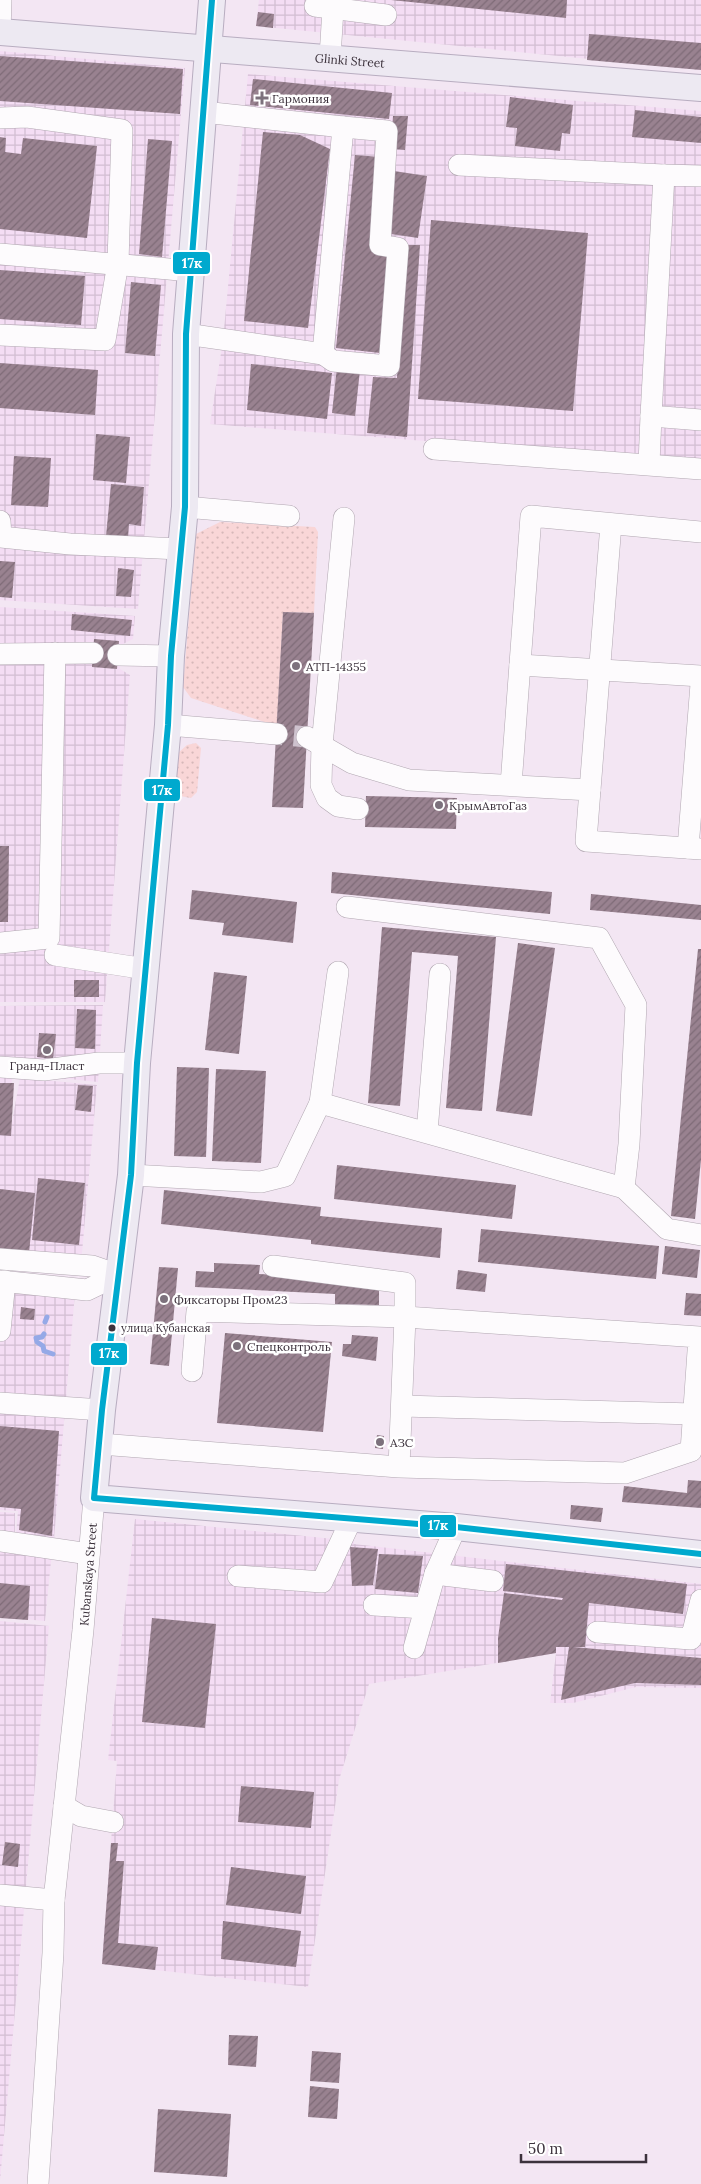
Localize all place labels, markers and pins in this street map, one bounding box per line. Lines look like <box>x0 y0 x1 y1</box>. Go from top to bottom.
place label: Гармония <box>272 91 329 106</box>
marker: Гармония <box>256 92 268 104</box>
place label: АТП-14355 <box>305 659 366 674</box>
marker: АТП-14355 <box>290 660 302 672</box>
place label: КрымАвтоГаз <box>449 798 527 813</box>
marker: КрымАвтоГаз <box>433 799 445 811</box>
marker: Гранд-Пласт <box>41 1044 53 1056</box>
place label: Гранд-Пласт <box>10 1058 85 1073</box>
place label: Фиксаторы Пром23 <box>174 1292 288 1307</box>
marker: Фиксаторы Пром23 <box>158 1293 170 1305</box>
place label: улица Кубанская <box>121 1321 210 1335</box>
marker: улица Кубанская <box>107 1323 117 1333</box>
place label: Спецконтроль <box>247 1339 331 1354</box>
marker: Спецконтроль <box>231 1340 243 1352</box>
place label: АЗС <box>389 1435 414 1450</box>
marker: АЗС <box>374 1436 386 1448</box>

